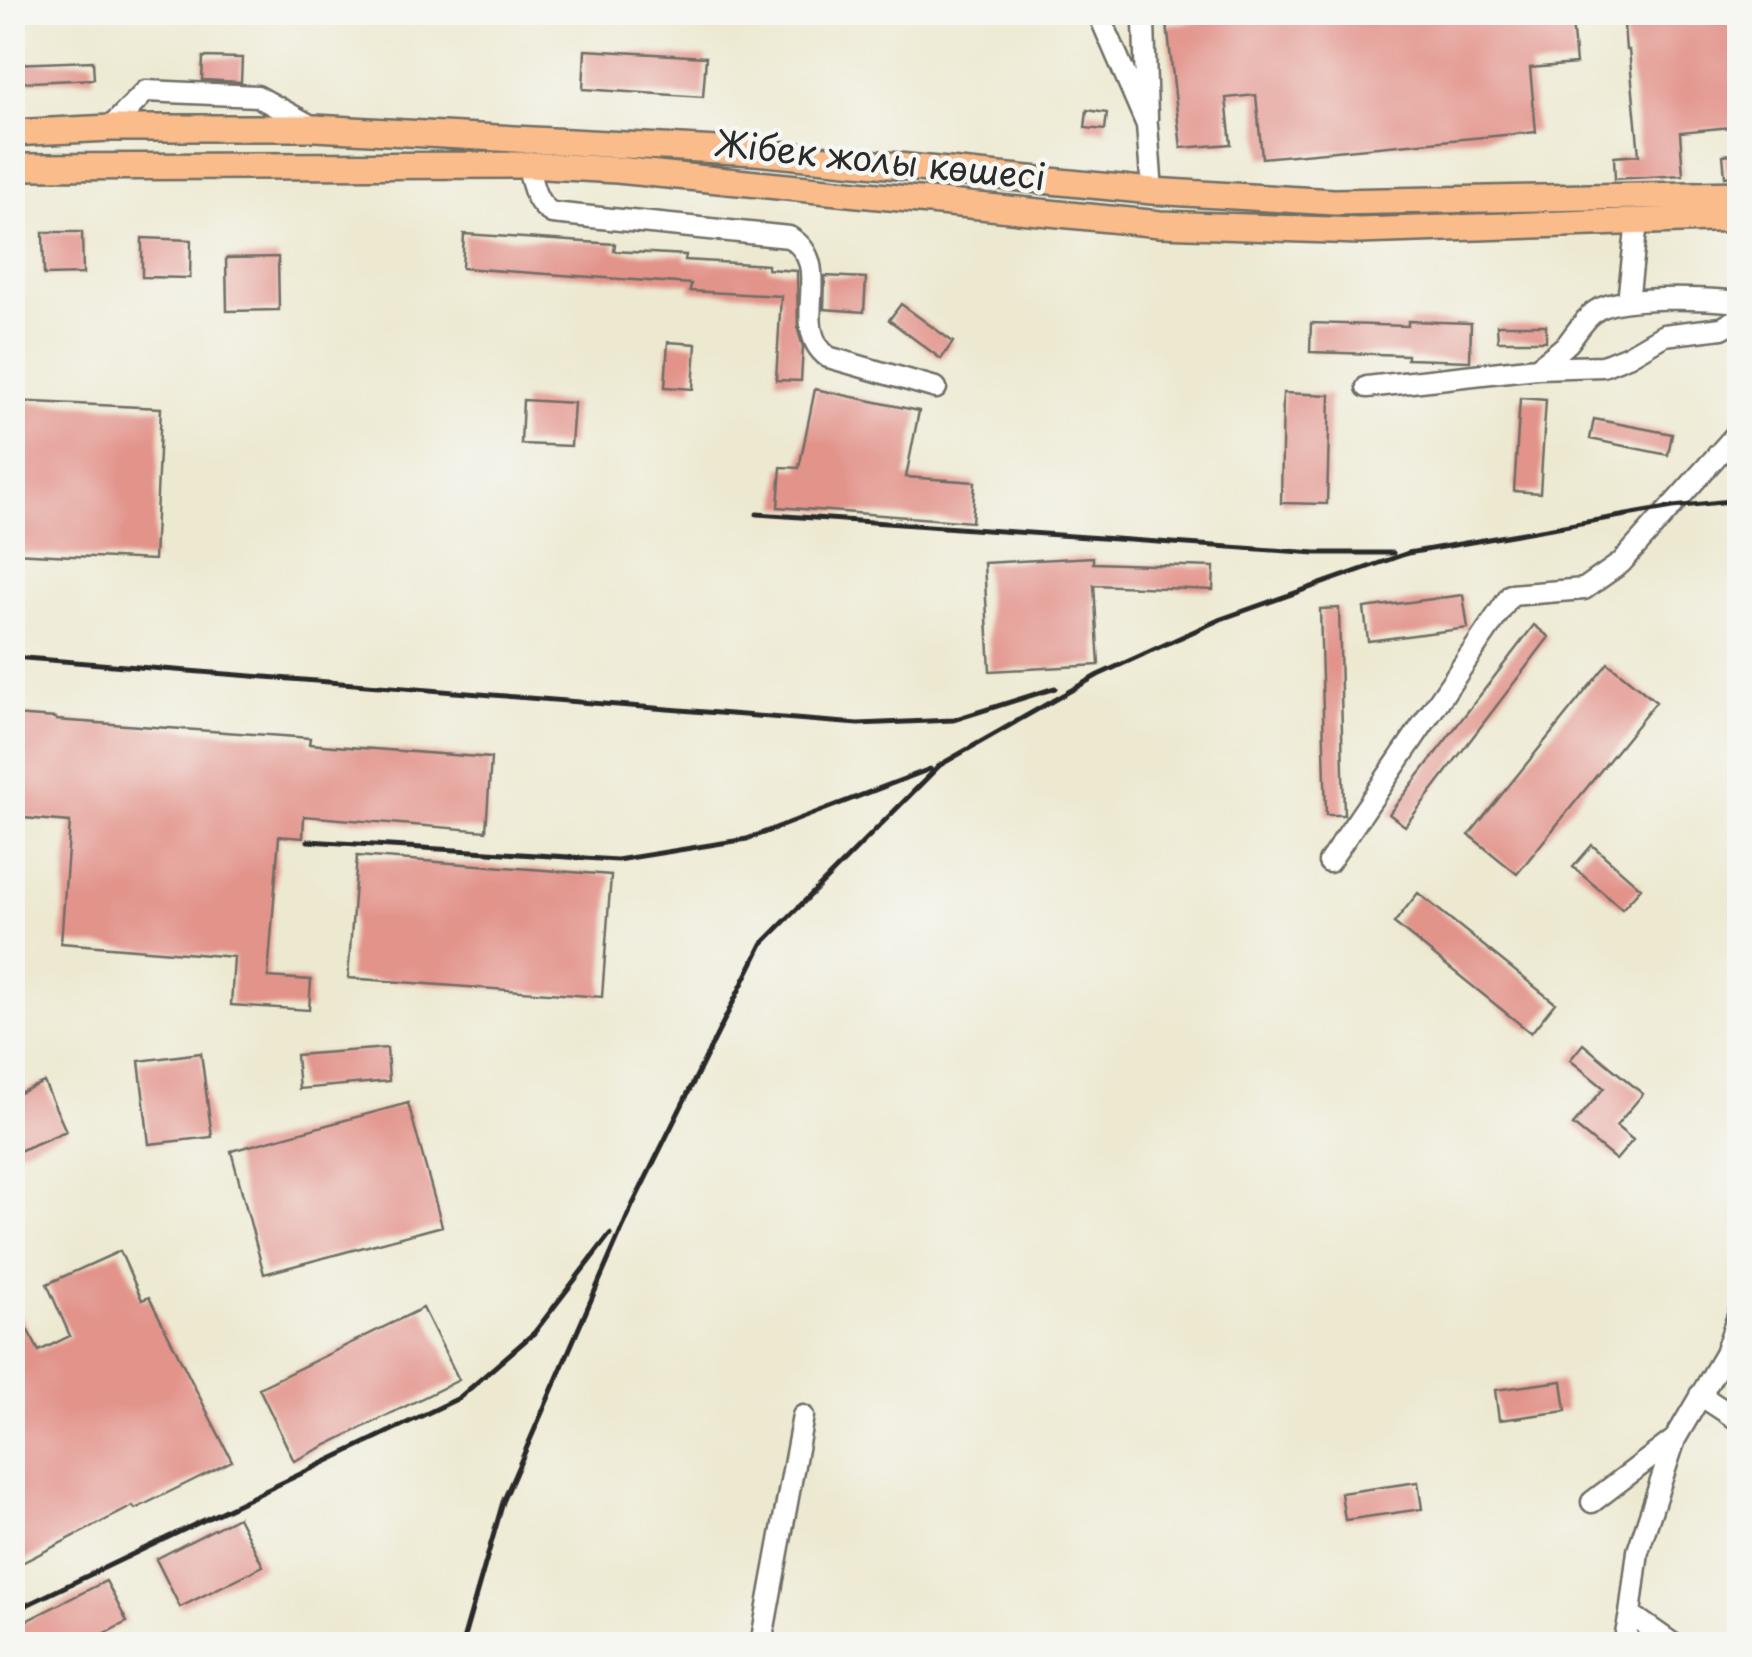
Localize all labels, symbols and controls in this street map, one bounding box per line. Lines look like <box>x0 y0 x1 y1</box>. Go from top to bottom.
street label: Жібек жолы көшесі <box>712 115 1049 202</box>

